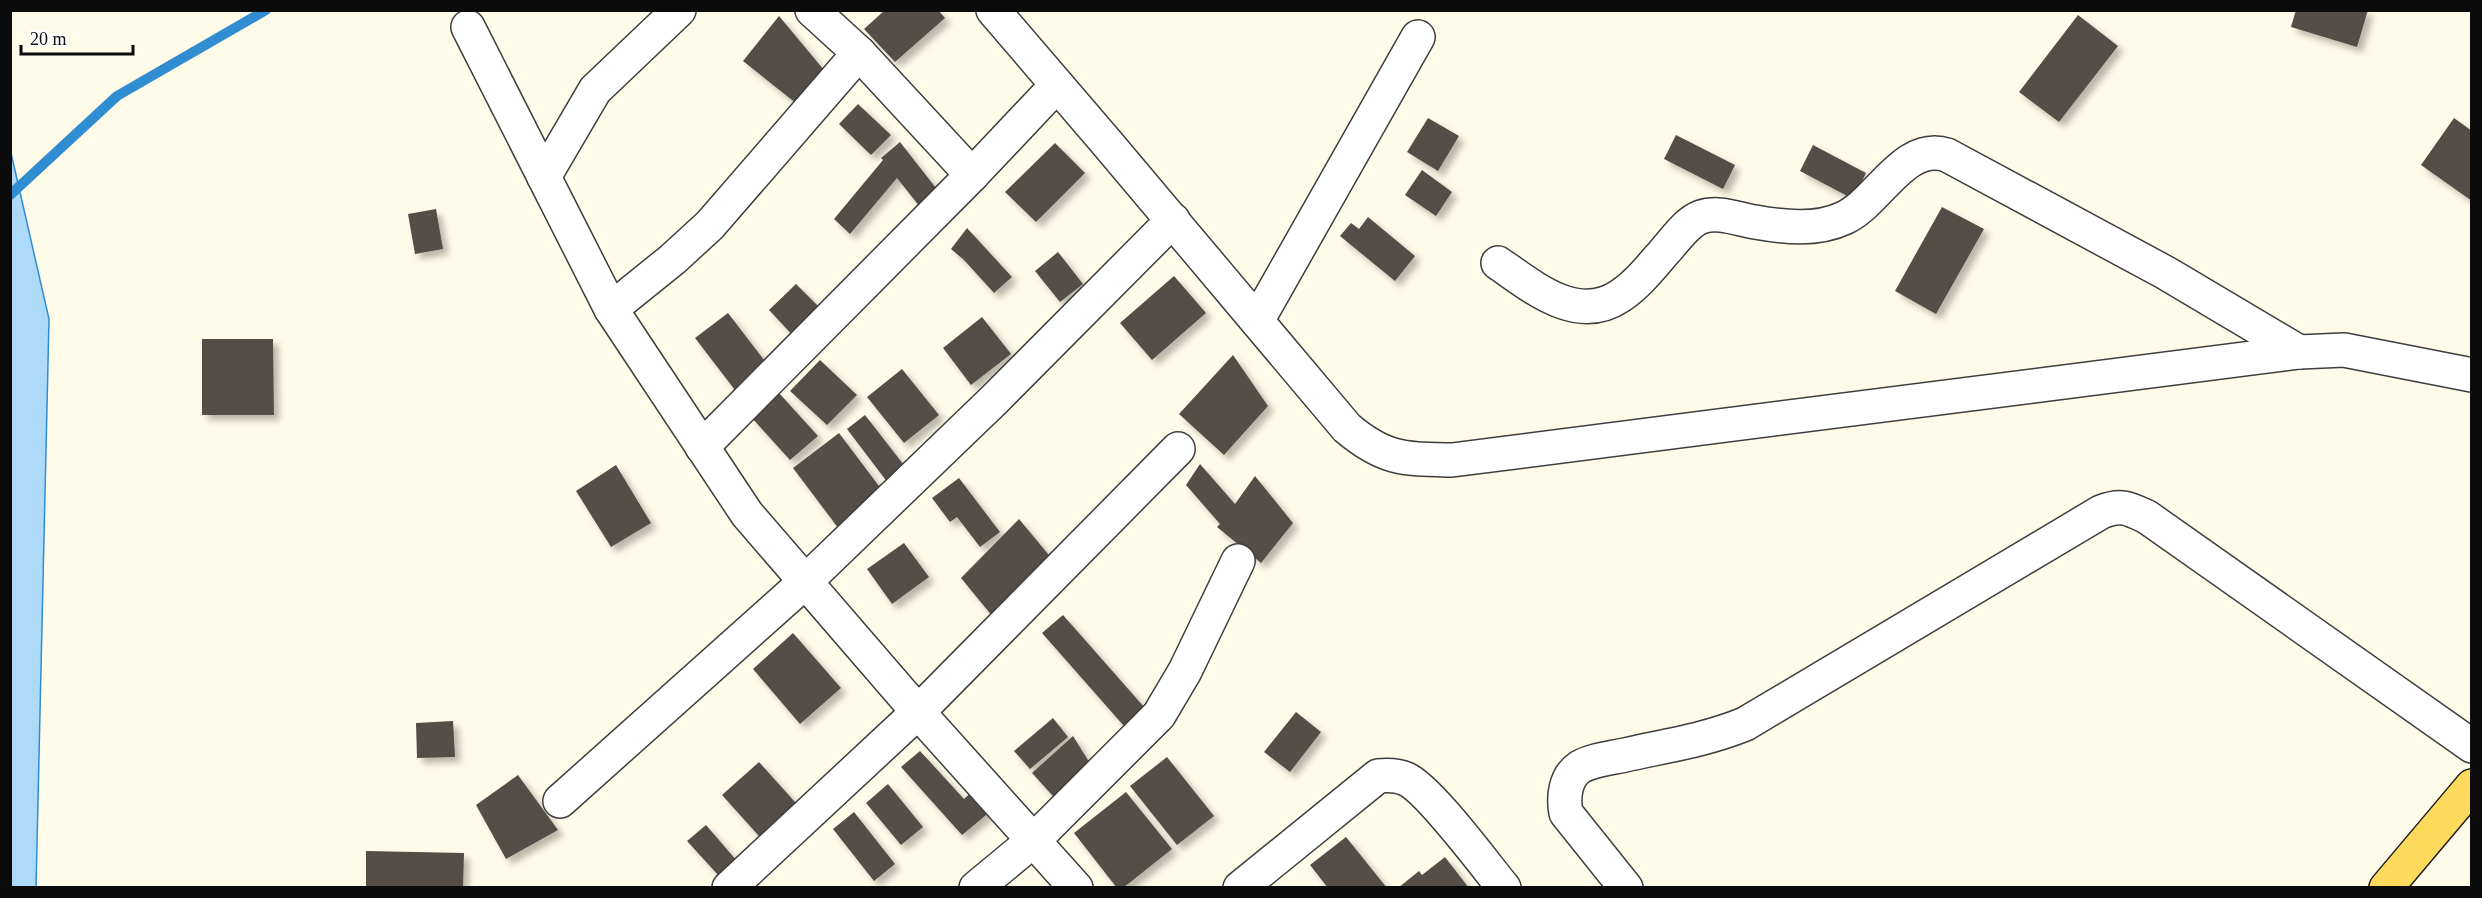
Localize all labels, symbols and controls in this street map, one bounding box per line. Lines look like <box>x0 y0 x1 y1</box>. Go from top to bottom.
scale bar <box>21 18 134 56</box>
text: 20 m <box>30 29 67 49</box>

